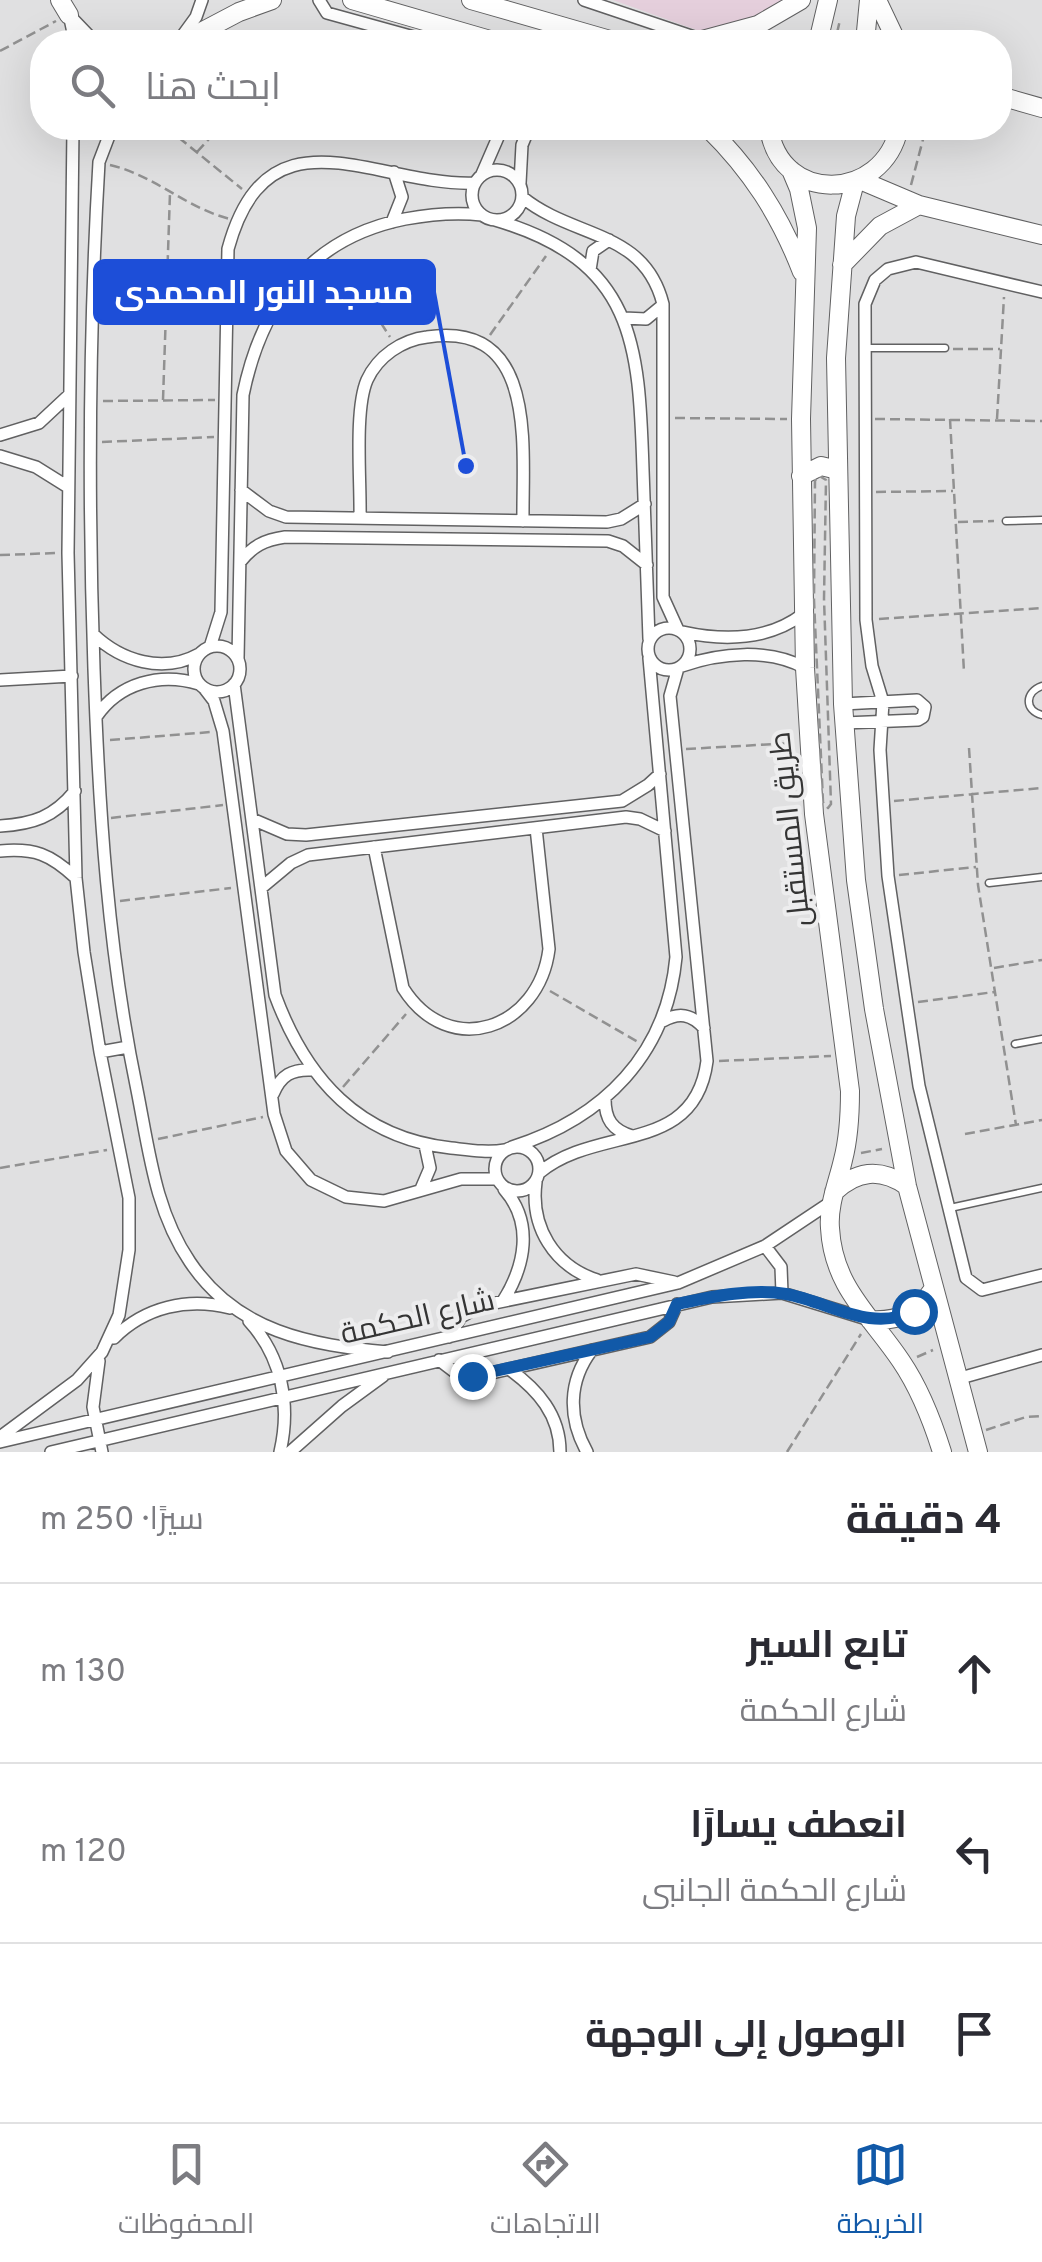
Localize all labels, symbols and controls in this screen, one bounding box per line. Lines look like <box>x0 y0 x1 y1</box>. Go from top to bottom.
search box <box>30 30 1012 140</box>
icon: search <box>65 58 120 113</box>
text: ابحث هنا <box>145 65 281 114</box>
callout: مسجد النور المحمدى <box>95 261 434 323</box>
text: مسجد النور المحمدى <box>114 275 414 315</box>
street label: طريق المستقبل <box>763 730 821 928</box>
street label: شارع الحكمة <box>337 1283 499 1355</box>
route start <box>892 1289 938 1335</box>
route end <box>450 1354 496 1400</box>
text: 4 دقيقة <box>846 1496 1002 1549</box>
text: سيرًا · 250 m <box>40 1501 204 1541</box>
text: تابع السير <box>746 1623 907 1672</box>
icon: ahead <box>947 1646 1002 1701</box>
text: 130 m <box>40 1653 126 1693</box>
text: شارع الحكمة <box>740 1693 907 1733</box>
text: انعطف يسارًا <box>690 1803 907 1852</box>
icon: left <box>947 1826 1002 1881</box>
text: 120 m <box>40 1833 127 1873</box>
text: شارع الحكمة الجانبى <box>642 1873 907 1913</box>
icon: arrive <box>947 2006 1002 2061</box>
text: الوصول إلى الوجهة <box>585 2013 907 2062</box>
tab: المحفوظات <box>118 2137 254 2249</box>
tab: الاتجاهات <box>490 2137 601 2249</box>
tab: الخريطة <box>837 2137 924 2249</box>

